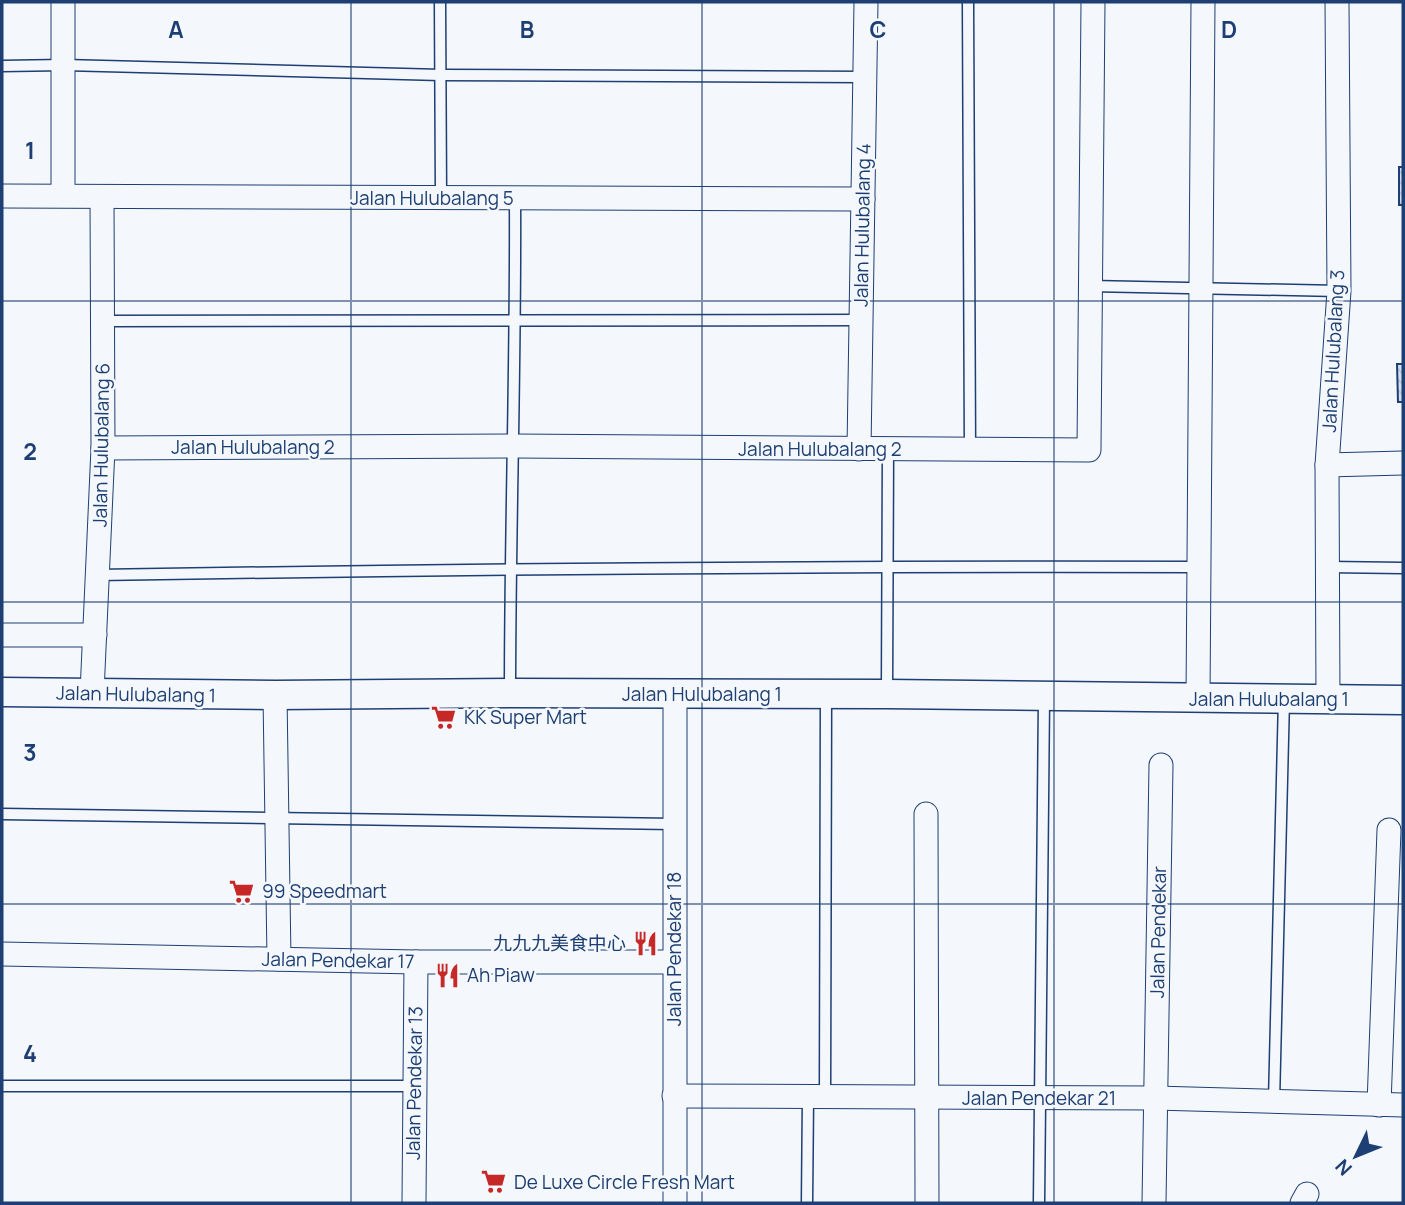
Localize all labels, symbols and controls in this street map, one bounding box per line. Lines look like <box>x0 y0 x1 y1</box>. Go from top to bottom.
text: A <box>168 13 184 45</box>
text: B <box>520 13 534 45</box>
text: C <box>870 13 887 45</box>
text: D <box>1221 13 1237 45</box>
text: 1 <box>25 134 35 166</box>
street label: Jalan Hulubalang 4 <box>848 143 876 307</box>
street label: Jalan Hulubalang 5 <box>350 185 514 211</box>
street label: Jalan Hulubalang 3 <box>1316 269 1350 433</box>
street label: Jalan Hulubalang 6 <box>87 363 115 527</box>
street label: Jalan Hulubalang 2 <box>171 434 335 460</box>
text: 2 <box>23 435 37 467</box>
street label: Jalan Hulubalang 2 <box>738 436 902 462</box>
street label: Jalan Hulubalang 1 <box>56 680 216 708</box>
street label: Jalan Hulubalang 1 <box>622 681 782 707</box>
street label: Jalan Hulubalang 1 <box>1189 686 1349 712</box>
supermarket icon: KK Super Mart <box>430 703 458 731</box>
place label: KK Super Mart <box>464 704 587 730</box>
text: 3 <box>23 736 37 768</box>
street label: Jalan Pendekar <box>1144 866 1172 998</box>
street label: Jalan Pendekar 18 <box>661 872 687 1026</box>
supermarket icon: 99 Speedmart <box>228 877 256 905</box>
place label: 99 Speedmart <box>262 878 387 904</box>
restaurant icon: 九九九美食中心 <box>632 929 660 957</box>
place label: 九九九美食中心 <box>493 930 626 956</box>
street label: Jalan Pendekar 17 <box>261 946 415 974</box>
restaurant icon: Ah Piaw <box>433 961 461 989</box>
place label: Ah Piaw <box>467 962 535 988</box>
street label: Jalan Pendekar 13 <box>400 1006 428 1160</box>
text: 4 <box>23 1037 37 1069</box>
street label: Jalan Pendekar 21 <box>962 1085 1116 1111</box>
north arrow <box>1321 1121 1391 1191</box>
text: N <box>1329 1154 1358 1181</box>
supermarket icon: De Luxe Circle Fresh Mart <box>480 1168 508 1196</box>
place label: De Luxe Circle Fresh Mart <box>514 1169 735 1195</box>

